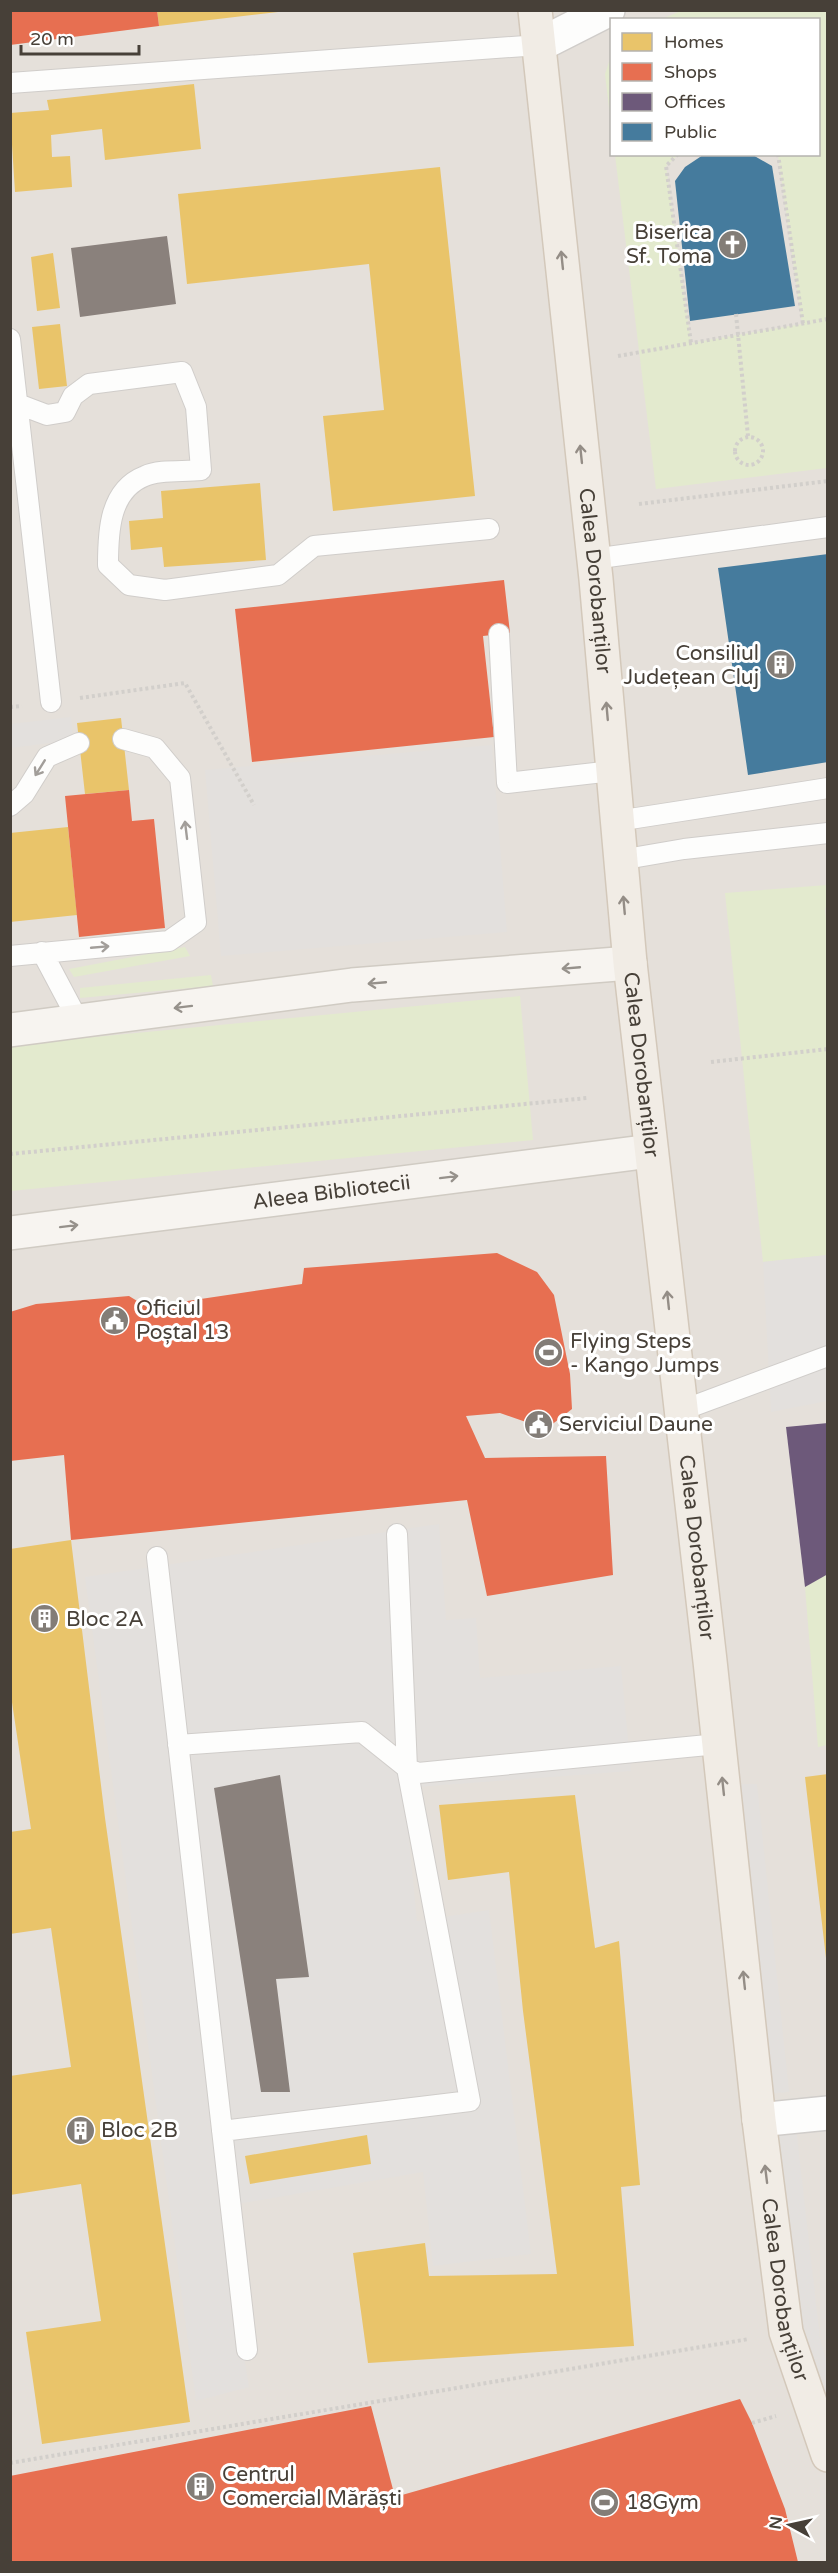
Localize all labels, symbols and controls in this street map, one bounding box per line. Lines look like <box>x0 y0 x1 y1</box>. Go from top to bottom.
scale bar <box>21 18 140 56</box>
legend <box>610 18 820 156</box>
text: 20 m <box>30 28 74 50</box>
text: Homes <box>664 31 724 53</box>
text: Shops <box>664 61 717 83</box>
text: Offices <box>664 91 726 113</box>
text: Public <box>664 121 717 143</box>
place label: Biserica Sf. Toma <box>626 220 712 269</box>
church icon: Biserica Sf. Toma <box>717 228 749 260</box>
one-way arrow <box>556 250 567 270</box>
one-way arrow <box>575 444 586 464</box>
street label: Calea Dorobanților <box>573 487 616 675</box>
place label: Consiliul Județean Cluj <box>624 641 759 690</box>
building icon: Consiliul Județean Cluj <box>764 649 796 681</box>
one-way arrow <box>601 701 612 721</box>
one-way arrow <box>34 759 46 776</box>
one-way arrow <box>180 820 191 840</box>
one-way arrow <box>618 895 629 915</box>
one-way arrow <box>90 941 110 952</box>
one-way arrow <box>562 963 582 974</box>
street label: Calea Dorobanților <box>618 971 664 1159</box>
one-way arrow <box>367 978 387 989</box>
one-way arrow <box>174 1001 194 1012</box>
street label: Aleea Bibliotecii <box>251 1170 412 1215</box>
one-way arrow <box>439 1171 459 1182</box>
one-way arrow <box>58 1220 78 1231</box>
one-way arrow <box>662 1291 673 1311</box>
place label: Oficiul Poștal 13 <box>136 1296 229 1345</box>
public building icon: Oficiul Poștal 13 <box>99 1304 131 1336</box>
place label: Flying Steps - Kango Jumps <box>570 1329 719 1378</box>
sports icon: Flying Steps - Kango Jumps <box>533 1337 565 1369</box>
public building icon: Serviciul Daune <box>522 1408 554 1440</box>
place label: Serviciul Daune <box>559 1412 713 1437</box>
street label: Calea Dorobanților <box>673 1453 720 1642</box>
building icon: Bloc 2A <box>29 1603 61 1635</box>
place label: Bloc 2A <box>66 1607 144 1632</box>
one-way arrow <box>717 1777 728 1797</box>
one-way arrow <box>738 1971 749 1990</box>
building icon: Bloc 2B <box>64 2114 96 2146</box>
place label: Bloc 2B <box>101 2118 178 2143</box>
one-way arrow <box>760 2164 771 2184</box>
street label: Calea Dorobanților <box>756 2197 814 2385</box>
place label: Centrul Comercial Mărăști <box>222 2462 402 2511</box>
building icon: Centrul Comercial Mărăști <box>185 2470 217 2502</box>
sports icon: 18Gym <box>589 2486 621 2518</box>
place label: 18Gym <box>626 2490 699 2515</box>
north arrow <box>760 2495 820 2555</box>
text: N <box>765 2515 787 2531</box>

